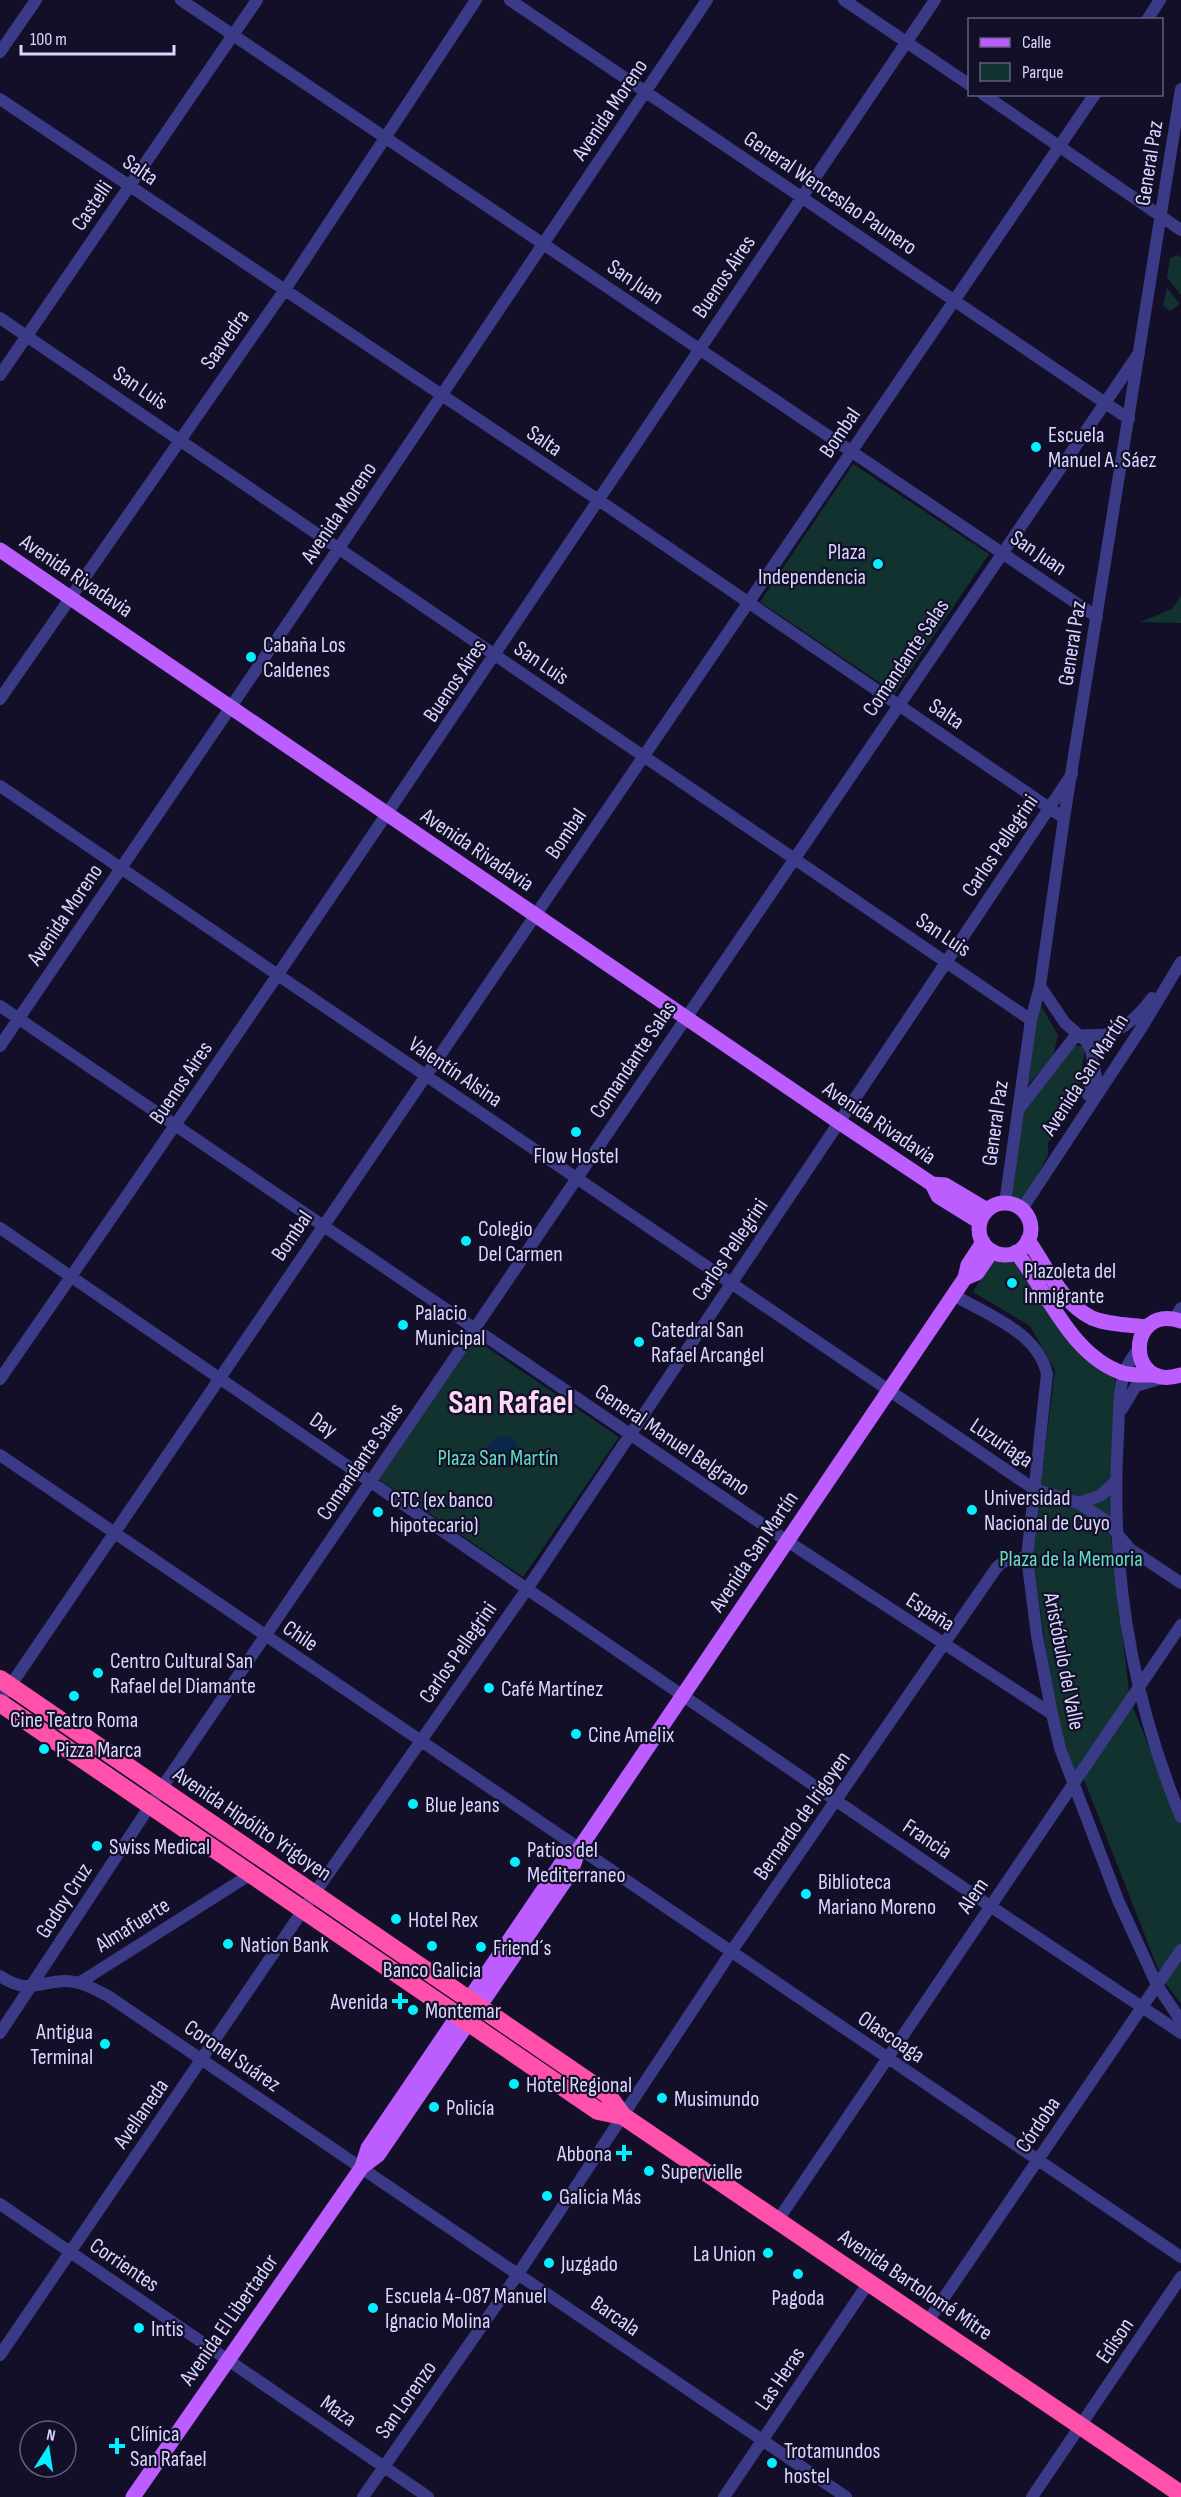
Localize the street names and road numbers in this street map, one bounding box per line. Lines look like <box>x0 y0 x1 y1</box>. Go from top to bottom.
street label: Avenida Moreno <box>566 54 654 167</box>
street label: General Paz <box>1129 119 1170 208</box>
street label: General Wenceslao Paunero <box>738 125 922 261</box>
street label: Salta <box>117 149 163 192</box>
street label: Castelli <box>66 176 119 236</box>
street label: Buenos Aires <box>687 230 762 323</box>
street label: San Juan <box>602 254 669 311</box>
street label: Saavedra <box>195 305 256 375</box>
street label: San Luis <box>108 360 173 416</box>
street label: Bombal <box>814 403 867 463</box>
street label: Salta <box>521 420 567 463</box>
street label: Avenida Moreno <box>295 457 383 570</box>
street label: San Juan <box>1005 525 1072 582</box>
street label: Avenida Rivadavia <box>14 528 138 624</box>
street label: Comandante Salas <box>857 594 956 722</box>
street label: General Paz <box>1052 599 1093 688</box>
street label: Buenos Aires <box>418 634 493 727</box>
street label: San Luis <box>509 635 574 691</box>
street label: Salta <box>923 693 969 736</box>
street label: Carlos Pellegrini <box>956 790 1044 902</box>
street label: Avenida Rivadavia <box>415 802 539 898</box>
street label: Bombal <box>540 804 593 864</box>
street label: Avenida Moreno <box>21 859 109 972</box>
street label: San Luis <box>911 907 976 963</box>
street label: Comandante Salas <box>584 996 683 1124</box>
street label: Avenida San Martín <box>1035 1009 1135 1142</box>
street label: Valentín Alsina <box>403 1031 507 1114</box>
street label: Buenos Aires <box>144 1036 219 1129</box>
street label: Avenida Rivadavia <box>817 1075 941 1171</box>
street label: General Paz <box>976 1079 1015 1167</box>
street label: Carlos Pellegrini <box>686 1194 774 1306</box>
street label: Bombal <box>266 1206 319 1266</box>
street label: General Manuel Belgrano <box>589 1378 755 1502</box>
street label: Comandante Salas <box>311 1398 410 1526</box>
street label: Day <box>304 1406 343 1444</box>
street label: Luzuriaga <box>964 1412 1038 1474</box>
street label: Avenida San Martín <box>703 1486 805 1618</box>
street label: España <box>901 1587 960 1638</box>
street label: Aristóbulo del Valle <box>1037 1589 1090 1732</box>
street label: Carlos Pellegrini <box>413 1597 503 1709</box>
street label: Chile <box>277 1615 323 1658</box>
street label: Bernardo de Irigoyen <box>748 1746 857 1886</box>
street label: Avenida Hipólito Yrigoyen <box>167 1761 336 1887</box>
street label: Francia <box>897 1813 957 1865</box>
street label: Godoy Cruz <box>30 1858 99 1944</box>
street label: Alem <box>951 1873 995 1919</box>
street label: Almafuerte <box>90 1892 175 1959</box>
street label: Olascoaga <box>853 2005 930 2069</box>
street label: Coronel Suárez <box>179 2014 286 2098</box>
street label: Avellaneda <box>107 2074 175 2155</box>
street label: Córdoba <box>1010 2092 1067 2158</box>
street label: Avenida Bartolomé Mitre <box>832 2223 997 2347</box>
street label: Corrientes <box>84 2232 164 2298</box>
street label: Avenida El Libertador <box>173 2249 284 2392</box>
street label: Barcala <box>585 2290 645 2342</box>
street label: Edison <box>1090 2313 1140 2369</box>
street label: Las Heras <box>749 2342 811 2416</box>
street label: San Lorenzo <box>370 2356 443 2444</box>
street label: Maza <box>315 2389 361 2433</box>

